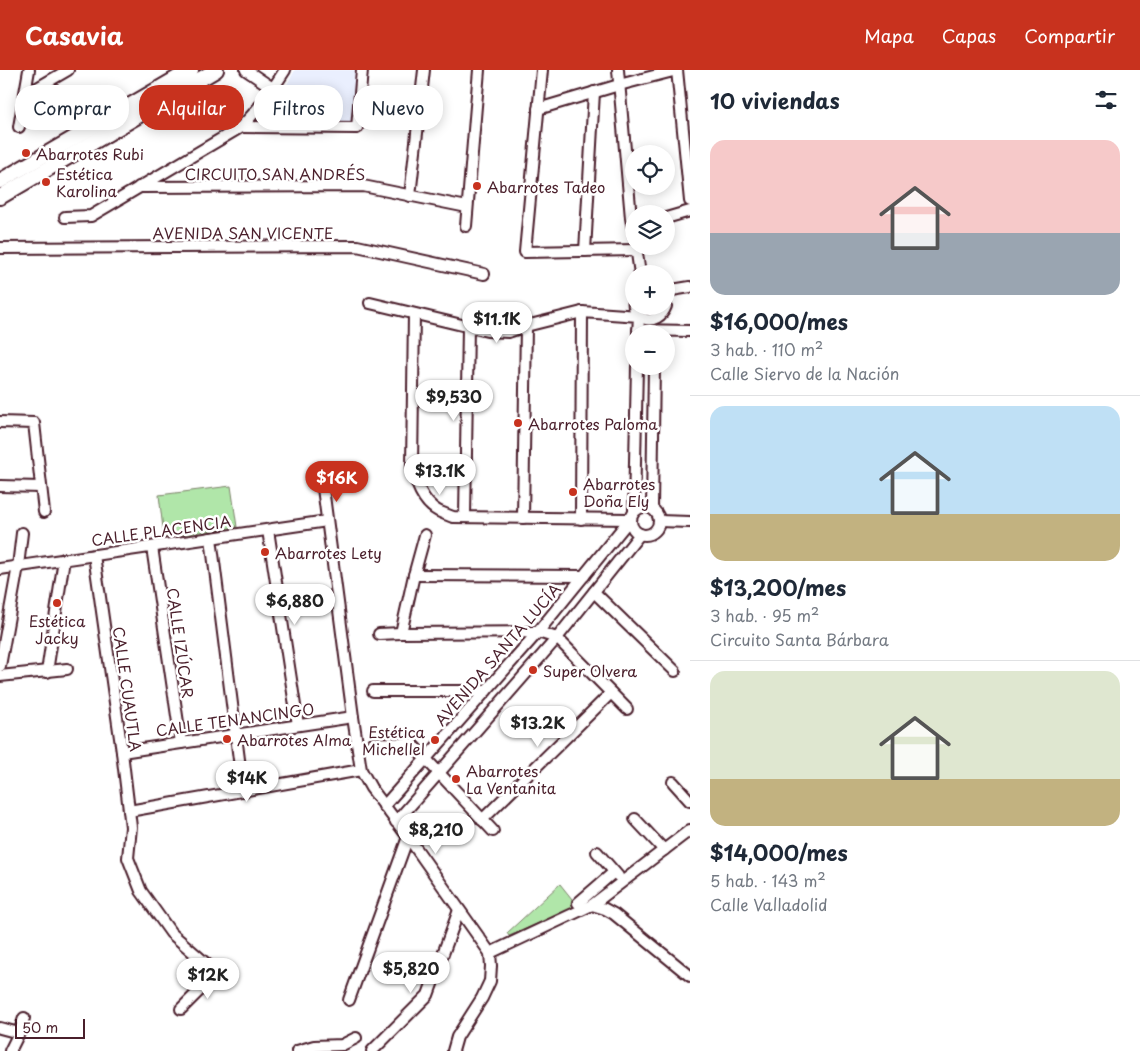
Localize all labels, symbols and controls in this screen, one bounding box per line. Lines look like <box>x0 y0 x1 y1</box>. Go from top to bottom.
text: Casavia <box>25 17 123 53</box>
text: Mapa <box>864 22 914 49</box>
text: Capas <box>942 22 996 49</box>
text: Compartir <box>1024 22 1115 49</box>
text: 10 viviendas <box>710 84 840 116</box>
chip: Comprar <box>15 85 129 130</box>
chip: Alquilar <box>139 85 244 130</box>
chip: Filtros <box>254 85 343 130</box>
chip: Nuevo <box>353 85 443 130</box>
icon: filters <box>1092 86 1120 114</box>
place label: Abarrotes Rubi <box>36 142 144 165</box>
map controls <box>625 145 675 375</box>
button: locate <box>625 145 675 195</box>
marker: Abarrotes Rubi <box>20 147 32 159</box>
place label: Estética Karolina <box>56 162 117 202</box>
street label: CIRCUITO SAN ANDRÉS <box>185 162 365 185</box>
icon: home <box>870 173 960 263</box>
place label: Abarrotes Tadeo <box>487 175 605 198</box>
marker: Estética Karolina <box>40 176 52 188</box>
marker: Abarrotes Tadeo <box>471 180 483 192</box>
button: layers <box>625 205 675 255</box>
street label: AVENIDA SAN VICENTE <box>153 221 333 244</box>
button: + <box>625 265 675 315</box>
pin: $11.1K <box>456 302 538 344</box>
text: $16,000/mes <box>710 305 848 337</box>
text: $11.1K <box>473 306 521 330</box>
button: − <box>625 325 675 375</box>
text: 3 hab. · 110 m² <box>710 337 823 361</box>
text: Calle Siervo de la Nación <box>710 361 900 385</box>
pin: $9,530 <box>413 380 495 422</box>
text: $9,530 <box>426 384 482 408</box>
place label: Abarrotes Paloma <box>528 412 658 435</box>
marker: Abarrotes Paloma <box>512 417 524 429</box>
icon: home <box>870 438 960 528</box>
pin: $13.1K <box>399 454 481 496</box>
text: $13.1K <box>415 458 465 482</box>
pin: $16K <box>307 460 367 503</box>
text: $16K <box>316 465 358 489</box>
place label: Abarrotes Doña Ely <box>583 472 655 512</box>
marker: Abarrotes Doña Ely <box>567 486 579 498</box>
street label: CALLE PLACENCIA <box>90 509 232 551</box>
place label: Abarrotes Lety <box>275 541 382 564</box>
marker: Abarrotes Lety <box>259 546 271 558</box>
text: $13,200/mes <box>710 571 846 603</box>
street label: AVENIDA SANTA LUCÍA <box>429 578 565 730</box>
pin: $6,880 <box>254 584 336 626</box>
street label: CALLE IZÚCAR <box>162 586 200 700</box>
text: $6,880 <box>266 588 324 612</box>
marker: Estética Jacky <box>51 597 63 609</box>
text: 3 hab. · 95 m² <box>710 603 819 627</box>
place label: Estética Jacky <box>29 609 86 649</box>
street label: CALLE CUAUTLA <box>108 625 148 753</box>
text: Circuito Santa Bárbara <box>710 627 889 651</box>
place label: Super Olvera <box>543 659 637 682</box>
marker: Super Olvera <box>527 664 539 676</box>
street label: CALLE TENANCINGO <box>154 696 316 742</box>
icon: home <box>870 703 960 793</box>
pin: $13.2K <box>497 706 579 748</box>
text: $13.2K <box>511 710 565 734</box>
place label: Estética Michellel <box>362 720 426 760</box>
place label: Abarrotes Alma <box>237 728 352 751</box>
marker: Abarrotes Alma <box>221 733 233 745</box>
marker: Estética Michellel <box>429 734 441 746</box>
place label: Abarrotes La Ventanita <box>466 759 556 799</box>
pin: $14K <box>217 760 277 803</box>
text: $14K <box>227 765 267 789</box>
marker: Abarrotes La Ventanita <box>450 773 462 785</box>
pin: $8,210 <box>395 812 477 855</box>
text: $8,210 <box>409 817 463 841</box>
text: $14,000/mes <box>710 836 848 868</box>
text: 5 hab. · 143 m² <box>710 868 826 892</box>
text: Calle Valladolid <box>710 892 828 916</box>
pin: $5,820 <box>370 952 452 994</box>
text: $5,820 <box>383 956 439 980</box>
pin: $12K <box>178 958 238 1000</box>
text: $12K <box>187 962 229 986</box>
scale bar <box>15 1016 85 1039</box>
text: 50 m <box>22 1017 58 1038</box>

